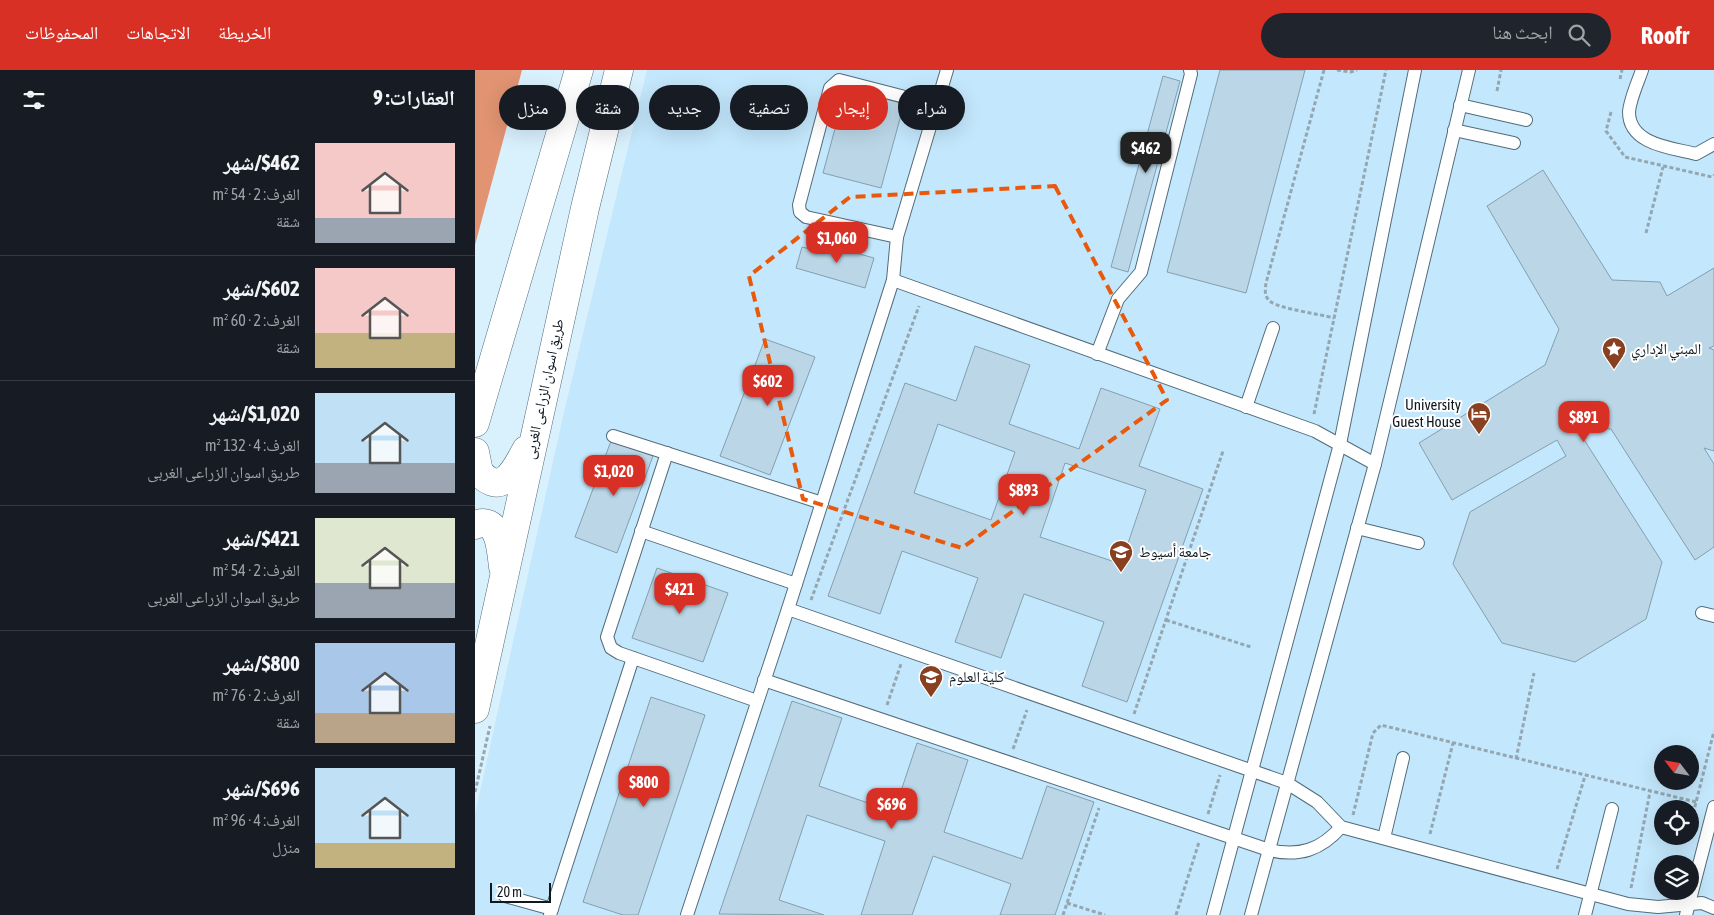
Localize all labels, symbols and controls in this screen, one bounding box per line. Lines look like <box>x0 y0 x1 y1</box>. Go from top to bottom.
search box <box>1261 13 1611 58</box>
text: ابحث هنا <box>1492 21 1553 43</box>
icon: search <box>1565 21 1593 49</box>
text: المحفوظات <box>25 22 98 43</box>
text: الاتجاهات <box>126 22 190 43</box>
text: الخريطة <box>218 22 271 43</box>
text: Roofr <box>1641 22 1689 49</box>
text: العقارات: 9 <box>373 85 455 109</box>
chip: منزل <box>499 85 566 130</box>
chip: شقة <box>576 85 639 130</box>
chip: جديد <box>649 85 720 130</box>
chip: تصفية <box>730 85 808 130</box>
chip: إيجار <box>818 85 888 130</box>
chip: شراء <box>898 85 965 130</box>
icon: filters <box>20 86 48 114</box>
pin: $462 <box>1116 132 1176 174</box>
text: $462 <box>1131 139 1161 157</box>
text: $462/شهر <box>223 150 300 174</box>
icon: home <box>355 163 415 223</box>
text: الغرف: 2 · 54 m² <box>212 185 300 203</box>
text: شقة <box>276 212 300 230</box>
pin: $1,060 <box>796 222 878 264</box>
text: $1,060 <box>817 229 857 247</box>
text: $602/شهر <box>223 276 300 300</box>
icon: home <box>355 288 415 348</box>
text: الغرف: 2 · 60 m² <box>212 311 300 329</box>
street label: طريق اسوان الزراعى الغربى <box>520 317 569 461</box>
place icon: المبني الإداري <box>1601 336 1627 370</box>
text: شقة <box>276 338 300 356</box>
place label: المبني الإداري <box>1631 340 1701 361</box>
pin: $602 <box>738 364 798 407</box>
text: $602 <box>753 372 783 390</box>
place label: University Guest House <box>1392 396 1461 430</box>
pin: $891 <box>1554 400 1614 443</box>
text: $1,020/شهر <box>210 401 300 425</box>
hotel icon: University Guest House <box>1466 401 1492 435</box>
text: $891 <box>1569 408 1599 426</box>
icon: home <box>355 413 415 473</box>
text: الغرف: 4 · 132 m² <box>205 436 300 454</box>
pin: $1,020 <box>573 454 655 497</box>
text: $1,020 <box>594 462 634 480</box>
text: طريق اسوان الزراعى الغربى <box>147 463 300 481</box>
pin: $893 <box>994 474 1054 516</box>
text: $893 <box>1009 481 1039 499</box>
text: $421/شهر <box>223 526 300 550</box>
icon: home <box>355 538 415 598</box>
school or university icon: جامعة أسيوط <box>1108 539 1134 573</box>
place label: جامعة أسيوط <box>1139 543 1212 561</box>
text: الغرف: 2 · 54 m² <box>212 561 300 579</box>
pin: $421 <box>650 572 710 615</box>
text: $421 <box>665 580 695 598</box>
text: طريق اسوان الزراعى الغربى <box>147 588 300 606</box>
text: $800/شهر <box>223 651 300 675</box>
icon: home <box>355 663 415 723</box>
school or university icon: كلية العلوم <box>918 664 944 698</box>
place label: كلية العلوم <box>949 668 1004 687</box>
text: الغرف: 2 · 76 m² <box>212 686 300 704</box>
text: شقة <box>276 713 300 731</box>
north arrow <box>1654 745 1699 790</box>
map controls <box>1654 745 1699 900</box>
pin: $800 <box>614 766 674 808</box>
text: $800 <box>629 773 659 791</box>
text: $696/شهر <box>223 776 300 800</box>
icon: home <box>355 788 415 848</box>
pin: $696 <box>862 788 922 830</box>
text: $696 <box>877 795 907 813</box>
button: locate <box>1654 800 1699 845</box>
text: الغرف: 4 · 96 m² <box>212 811 300 829</box>
text: منزل <box>272 838 300 856</box>
button: layers <box>1654 855 1699 900</box>
scale bar <box>490 880 551 903</box>
text: 20 m <box>497 884 522 900</box>

